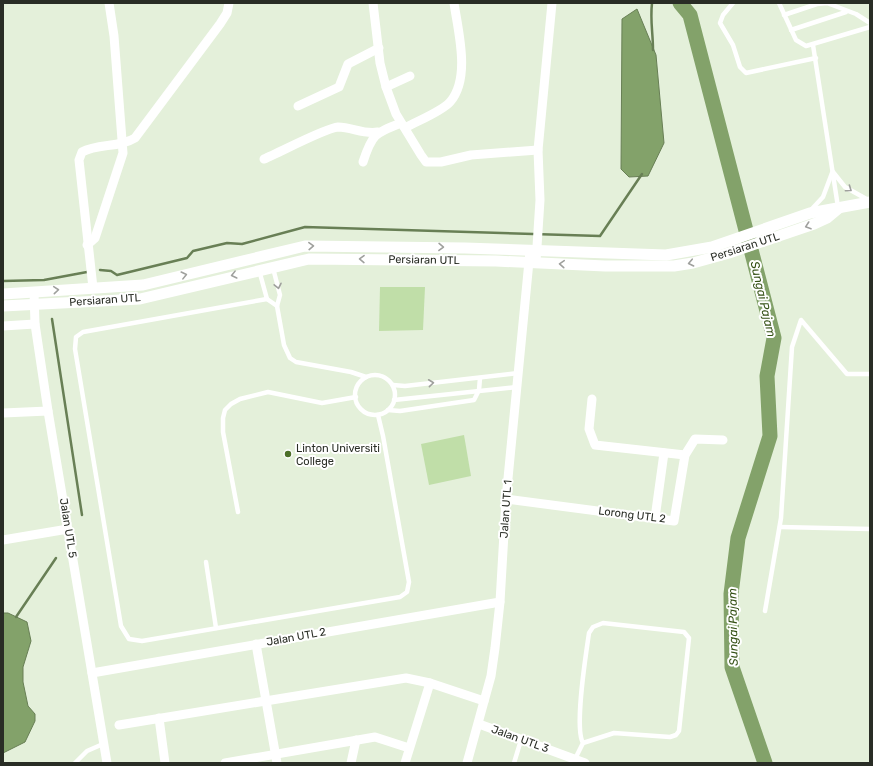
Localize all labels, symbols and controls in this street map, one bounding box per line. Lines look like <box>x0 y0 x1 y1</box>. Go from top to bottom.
one-way arrow <box>845 184 852 191</box>
one-way arrow <box>804 221 811 229</box>
street label: Persiaran UTL <box>709 230 781 264</box>
one-way arrow <box>308 241 314 250</box>
one-way arrow <box>438 243 444 252</box>
street label: Persiaran UTL <box>388 253 460 267</box>
one-way arrow <box>359 255 365 263</box>
one-way arrow <box>688 259 695 267</box>
one-way arrow <box>559 260 565 269</box>
water label: Sungai Pajam <box>747 260 779 339</box>
one-way arrow <box>181 271 188 279</box>
one-way arrow <box>231 271 237 279</box>
one-way arrow <box>273 283 281 289</box>
one-way arrow <box>53 286 59 295</box>
street label: Persiaran UTL <box>69 291 141 309</box>
one-way arrow <box>428 379 434 388</box>
place label: Linton Universiti College <box>296 442 380 468</box>
marker: Linton Universiti College <box>283 449 293 459</box>
street label: Jalan UTL 1 <box>497 479 515 539</box>
street label: Jalan UTL 5 <box>57 497 79 559</box>
street label: Lorong UTL 2 <box>598 504 666 526</box>
water label: Sungai Pajam <box>725 588 741 666</box>
street label: Jalan UTL 2 <box>265 625 327 649</box>
street label: Jalan UTL 3 <box>489 723 551 756</box>

